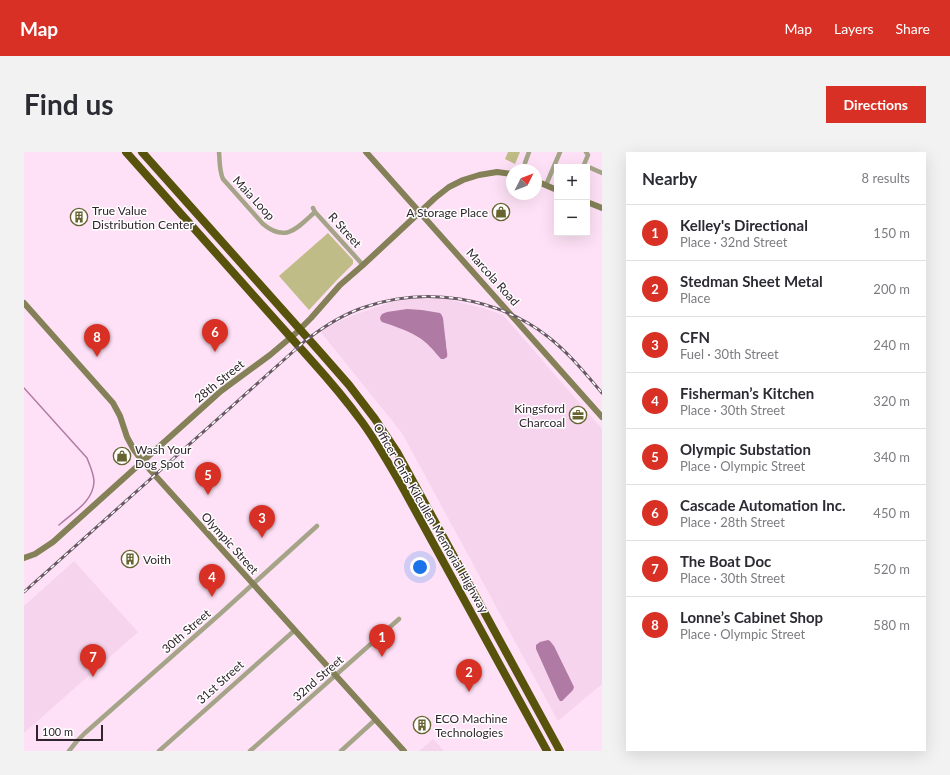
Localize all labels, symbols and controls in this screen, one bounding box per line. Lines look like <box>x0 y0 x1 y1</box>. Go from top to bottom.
text: Map <box>20 17 58 40</box>
text: Map <box>784 20 812 37</box>
text: Layers <box>834 20 874 37</box>
text: Share <box>896 20 930 37</box>
button: Directions <box>826 86 926 123</box>
text: Find us <box>24 87 114 121</box>
north arrow <box>506 164 542 200</box>
map controls <box>554 164 590 236</box>
button: + <box>554 164 590 200</box>
text: Nearby <box>642 168 697 189</box>
text: 8 results <box>862 170 910 186</box>
street label: Maia Loop <box>230 173 278 223</box>
button: − <box>554 200 590 236</box>
shop icon: A Storage Place <box>491 202 511 222</box>
place label: True Value Distribution Center <box>92 203 194 232</box>
place label: A Storage Place <box>406 205 488 220</box>
building icon: True Value Distribution Center <box>69 207 89 227</box>
street label: R Street <box>325 209 365 251</box>
text: Kelley's Directional <box>680 216 808 234</box>
text: 1 <box>651 225 659 241</box>
text: 150 m <box>873 225 910 241</box>
text: Place · 32nd Street <box>680 234 787 250</box>
street label: Marcola Road <box>463 245 523 309</box>
text: Stedman Sheet Metal <box>680 272 823 290</box>
text: 2 <box>651 281 659 297</box>
text: 200 m <box>873 281 910 297</box>
text: Place <box>680 290 710 306</box>
pin: 6 <box>202 319 228 352</box>
pin: 8 <box>84 324 110 357</box>
text: CFN <box>680 328 710 346</box>
text: 3 <box>651 337 659 353</box>
text: 240 m <box>873 337 910 353</box>
text: Fuel · 30th Street <box>680 346 779 362</box>
street label: 28th Street <box>191 356 247 406</box>
text: Fisherman’s Kitchen <box>680 384 814 402</box>
text: 4 <box>651 393 659 409</box>
text: 320 m <box>873 393 910 409</box>
place label: Kingsford Charcoal <box>514 401 565 430</box>
text: Place · 30th Street <box>680 402 785 418</box>
office icon: Kingsford Charcoal <box>568 405 588 425</box>
street label: Officer Chris Kilcullen Memorial Highway <box>370 420 492 616</box>
text: Olympic Substation <box>680 440 811 458</box>
place label: Wash Your Dog Spot <box>135 442 192 471</box>
shop icon: Wash Your Dog Spot <box>112 446 132 466</box>
text: 5 <box>651 449 659 465</box>
text: 340 m <box>873 449 910 465</box>
text: Place · Olympic Street <box>680 458 805 474</box>
pin: 5 <box>195 462 221 495</box>
text: Cascade Automation Inc. <box>680 496 846 514</box>
pin: 3 <box>249 505 275 538</box>
text: 6 <box>651 505 659 521</box>
text: 450 m <box>873 505 910 521</box>
street label: Olympic Street <box>198 509 262 578</box>
text: Place · 28th Street <box>680 514 785 530</box>
building icon: Voith <box>120 549 140 569</box>
place label: Voith <box>143 552 171 567</box>
text: The Boat Doc <box>680 552 771 570</box>
your location <box>410 557 430 577</box>
text: 7 <box>651 561 659 577</box>
text: 520 m <box>873 561 910 577</box>
pin: 4 <box>199 564 225 597</box>
text: Place · 30th Street <box>680 570 785 586</box>
street label: 30th Street <box>159 605 214 656</box>
text: Lonne’s Cabinet Shop <box>680 608 823 626</box>
text: 8 <box>651 617 659 633</box>
text: 580 m <box>873 617 910 633</box>
pin: 1 <box>369 624 395 657</box>
text: Place · Olympic Street <box>680 626 805 642</box>
pin: 7 <box>80 644 106 677</box>
street label: 32nd Street <box>290 652 347 704</box>
street label: 31st Street <box>193 657 247 707</box>
pin: 2 <box>456 659 482 692</box>
place label: ECO Machine Technologies <box>435 711 508 740</box>
building icon: ECO Machine Technologies <box>412 715 432 735</box>
scale bar <box>36 723 103 742</box>
text: 100 m <box>42 725 73 738</box>

